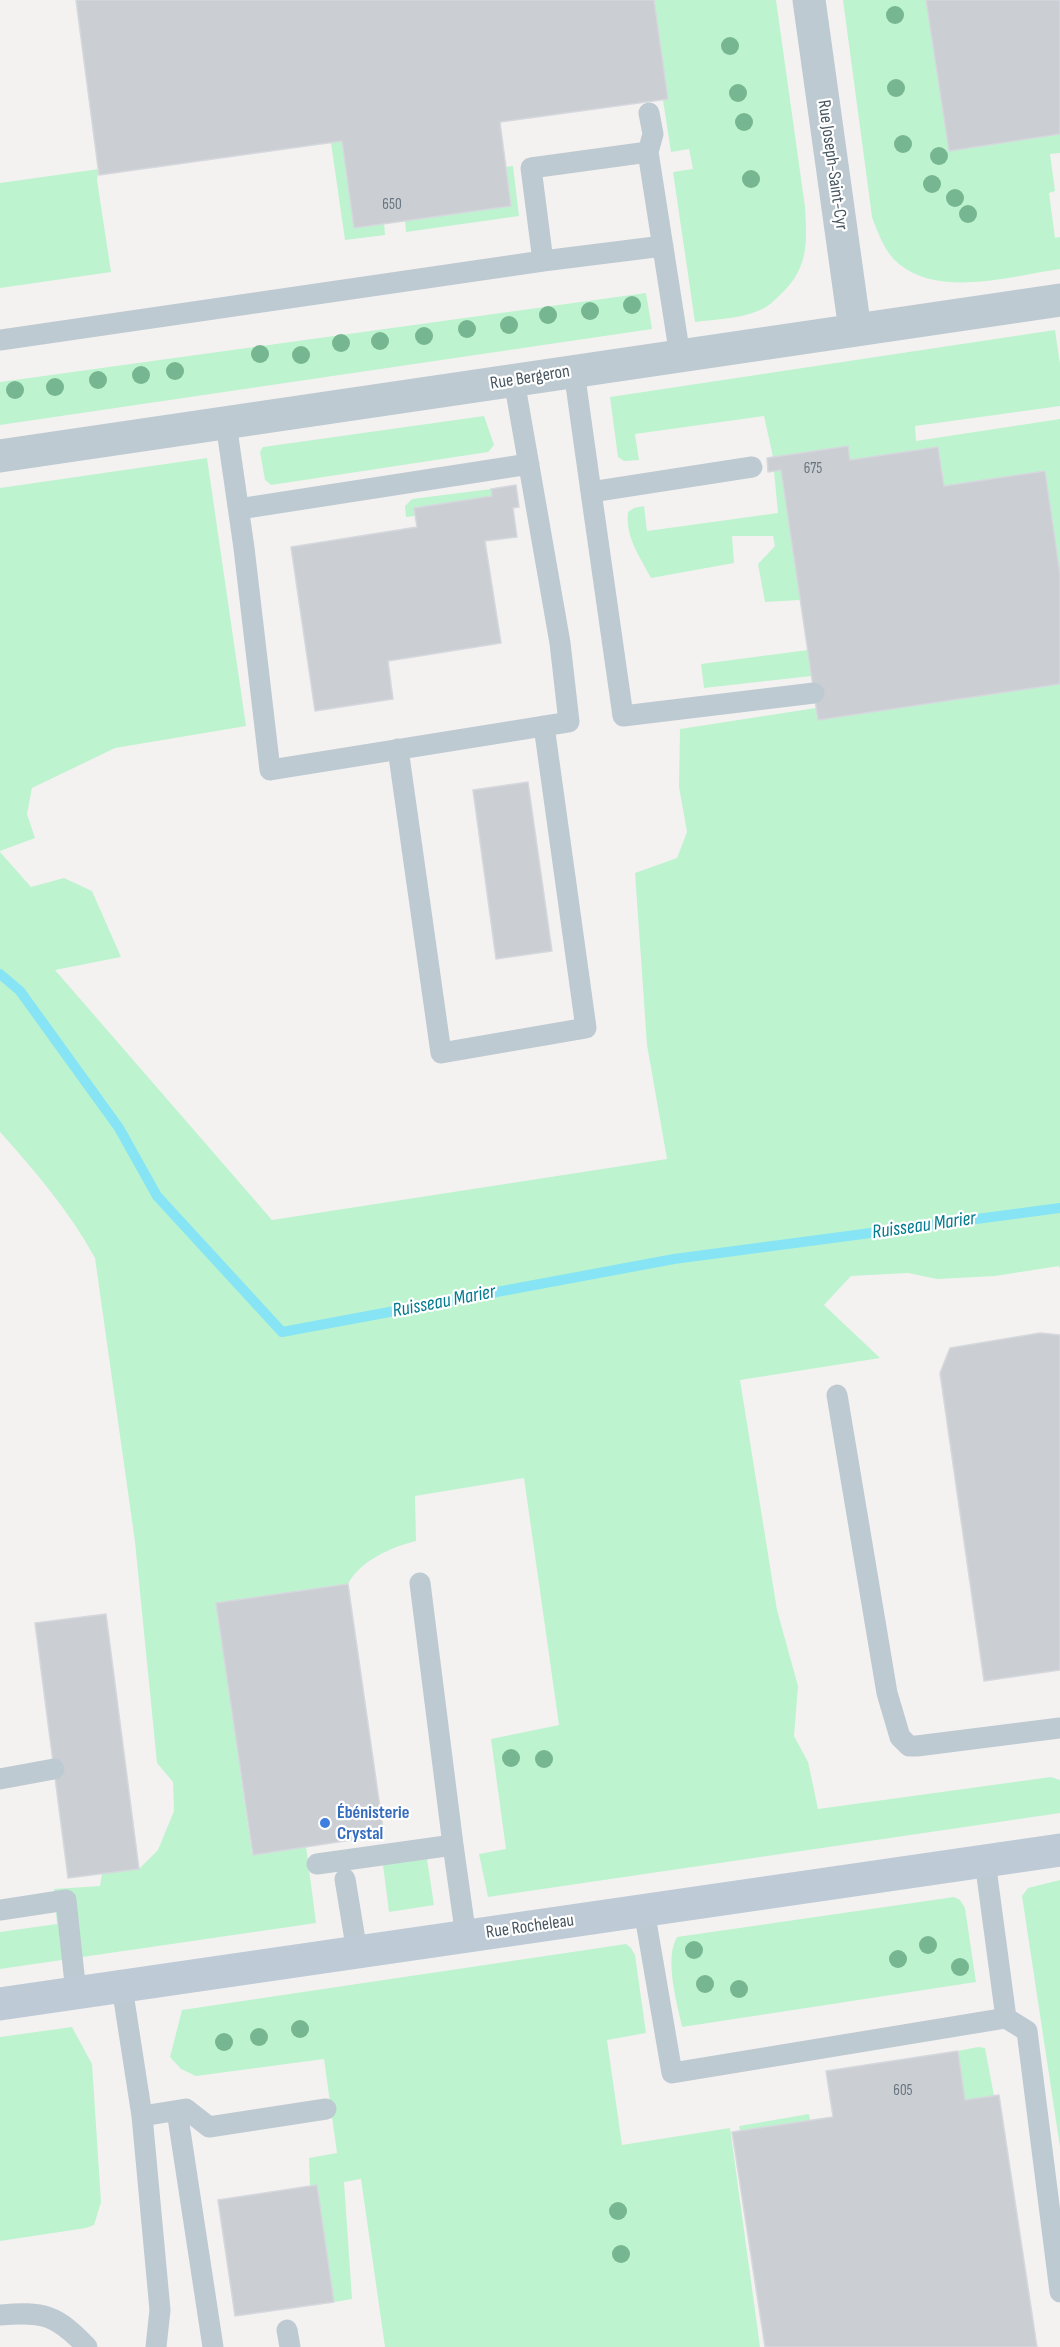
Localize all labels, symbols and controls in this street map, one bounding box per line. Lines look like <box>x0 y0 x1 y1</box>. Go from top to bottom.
street label: Rue Joseph-Saint-Cyr <box>812 99 852 231</box>
house number: 650 <box>382 196 402 214</box>
street label: Rue Bergeron <box>489 361 571 395</box>
house number: 675 <box>804 460 822 478</box>
water label: Ruisseau Marier <box>871 1207 977 1245</box>
water label: Ruisseau Marier <box>390 1280 498 1324</box>
place label: Ébénisterie Crystal <box>337 1802 409 1844</box>
marker: Ébénisterie Crystal <box>318 1816 332 1830</box>
street label: Rue Rocheleau <box>485 1910 575 1944</box>
house number: 605 <box>893 2082 913 2100</box>

